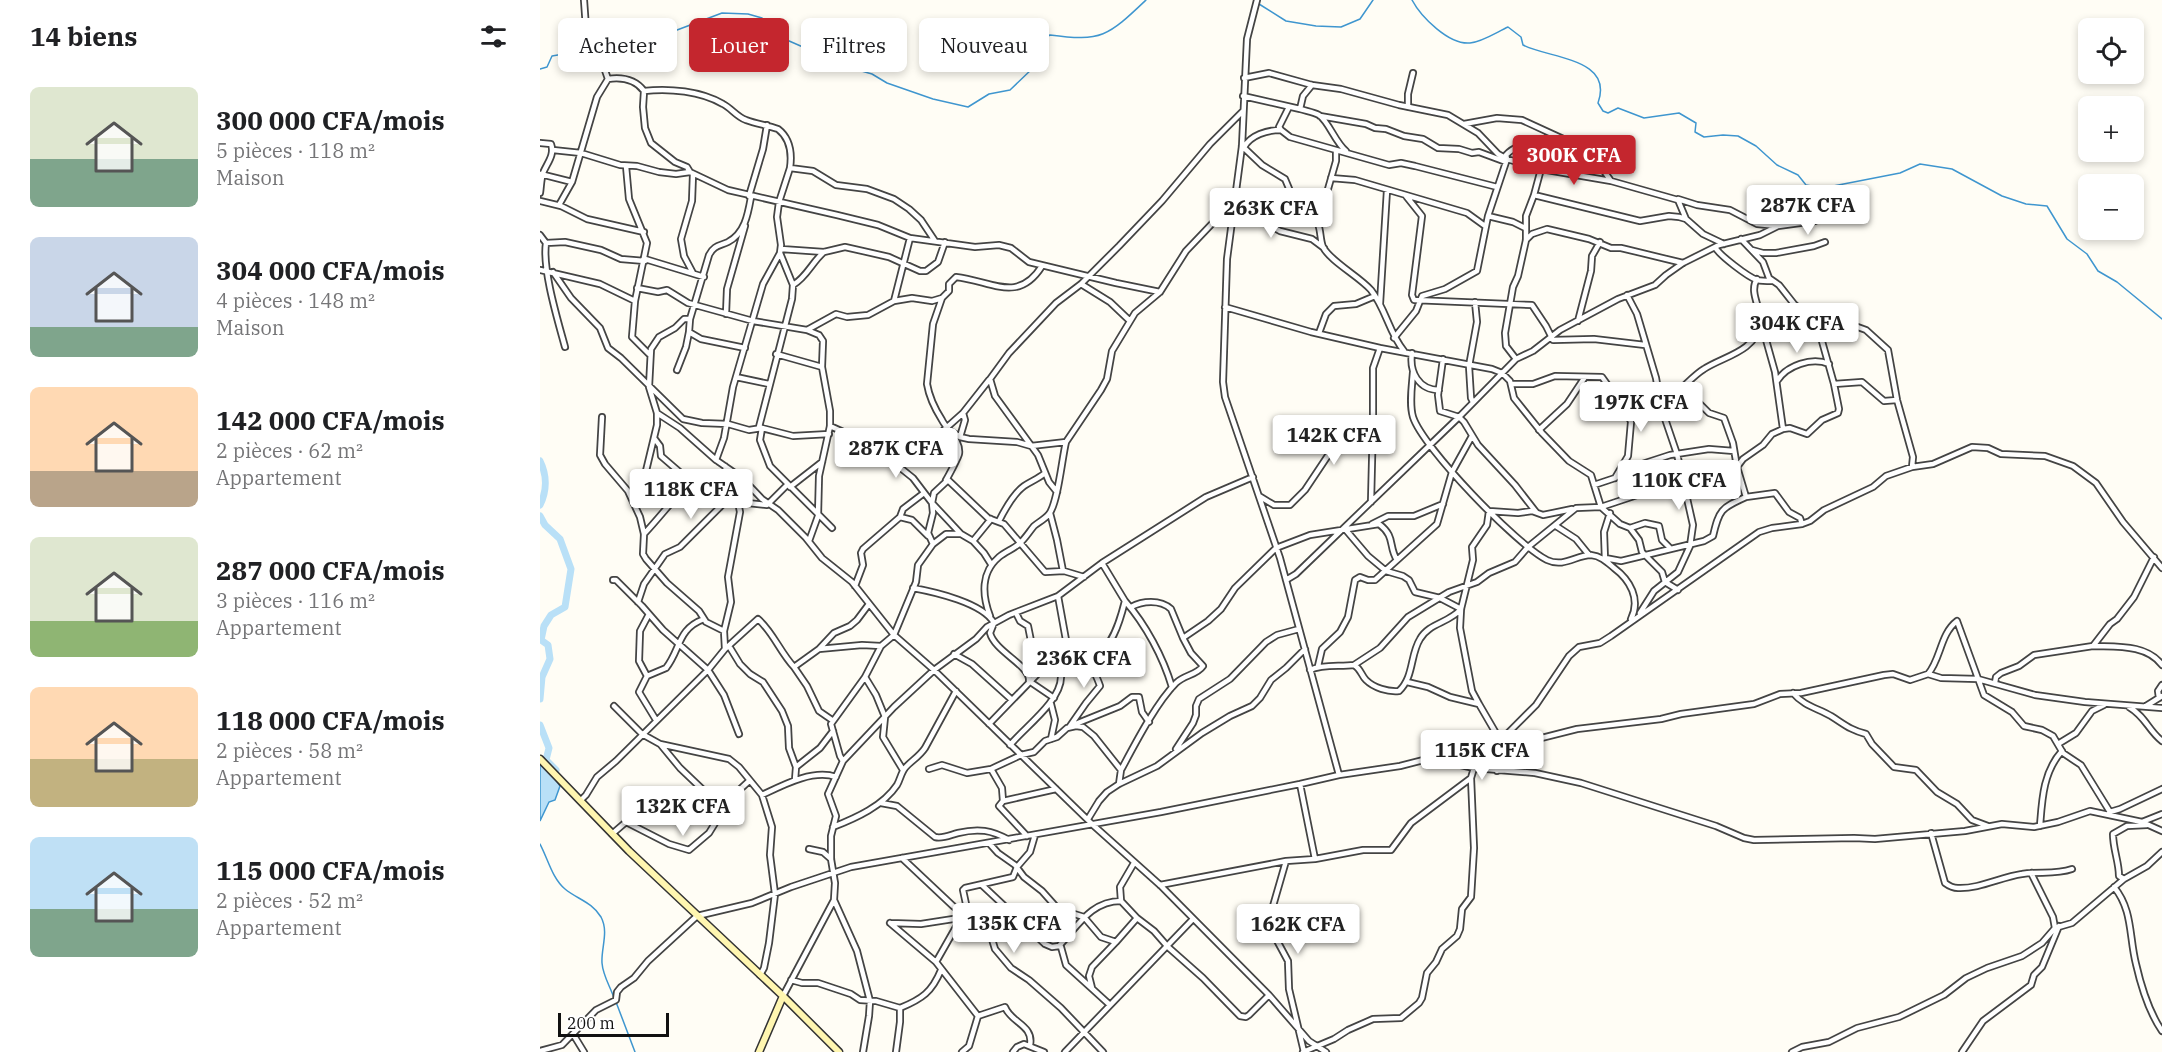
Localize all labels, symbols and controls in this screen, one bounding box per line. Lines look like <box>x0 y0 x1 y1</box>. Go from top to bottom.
chip: Acheter <box>558 18 677 72</box>
chip: Louer <box>689 18 789 72</box>
chip: Filtres <box>801 18 907 72</box>
chip: Nouveau <box>919 18 1049 72</box>
map controls <box>2078 18 2144 240</box>
button: locate <box>2078 18 2144 84</box>
text: 14 biens <box>30 19 137 53</box>
icon: filters <box>477 20 510 53</box>
button: + <box>2078 96 2144 162</box>
text: 300 000 CFA/mois <box>216 103 445 137</box>
icon: home <box>78 111 150 183</box>
pin: 300K CFA <box>1512 135 1636 186</box>
text: 5 pièces · 118 m² <box>216 137 375 164</box>
text: 300K CFA <box>1527 141 1621 168</box>
text: Maison <box>216 164 284 191</box>
button: − <box>2078 174 2144 240</box>
pin: 287K CFA <box>1746 185 1870 236</box>
pin: 263K CFA <box>1209 188 1333 239</box>
text: 287K CFA <box>1761 191 1855 218</box>
text: 263K CFA <box>1224 194 1318 221</box>
text: 304 000 CFA/mois <box>216 253 445 287</box>
icon: home <box>78 261 150 333</box>
text: 4 pièces · 148 m² <box>216 287 375 314</box>
pin: 304K CFA <box>1735 303 1859 354</box>
text: 304K CFA <box>1750 309 1844 336</box>
text: Maison <box>216 314 284 341</box>
pin: 197K CFA <box>1579 382 1703 433</box>
text: 197K CFA <box>1594 388 1688 415</box>
text: 142 000 CFA/mois <box>216 403 445 437</box>
icon: home <box>78 411 150 483</box>
pin: 142K CFA <box>1272 415 1396 466</box>
text: 142K CFA <box>1287 421 1381 448</box>
pin: 287K CFA <box>834 428 958 479</box>
text: 287K CFA <box>849 434 943 461</box>
text: 2 pièces · 62 m² <box>216 437 363 464</box>
pin: 110K CFA <box>1617 460 1741 511</box>
text: Appartement <box>216 464 342 491</box>
text: 110K CFA <box>1632 466 1726 493</box>
pin: 118K CFA <box>629 469 753 520</box>
text: 118K CFA <box>644 475 738 502</box>
text: 287 000 CFA/mois <box>216 553 445 587</box>
icon: home <box>78 561 150 633</box>
text: 3 pièces · 116 m² <box>216 587 375 614</box>
text: Appartement <box>216 614 342 641</box>
pin: 236K CFA <box>1022 638 1146 689</box>
text: 236K CFA <box>1037 644 1131 671</box>
text: 118 000 CFA/mois <box>216 703 445 737</box>
icon: home <box>78 711 150 783</box>
pin: 115K CFA <box>1420 730 1544 781</box>
text: 115K CFA <box>1435 736 1529 763</box>
text: 2 pièces · 58 m² <box>216 737 363 764</box>
text: Appartement <box>216 764 342 791</box>
pin: 132K CFA <box>621 786 745 837</box>
text: 132K CFA <box>636 792 730 819</box>
text: 115 000 CFA/mois <box>216 853 445 887</box>
icon: home <box>78 861 150 933</box>
text: 2 pièces · 52 m² <box>216 887 363 914</box>
pin: 135K CFA <box>952 903 1076 954</box>
pin: 162K CFA <box>1236 904 1360 955</box>
text: 135K CFA <box>967 909 1061 936</box>
text: 162K CFA <box>1251 910 1345 937</box>
text: Appartement <box>216 914 342 941</box>
scale bar <box>558 1010 669 1038</box>
text: 200 m <box>567 1013 615 1033</box>

